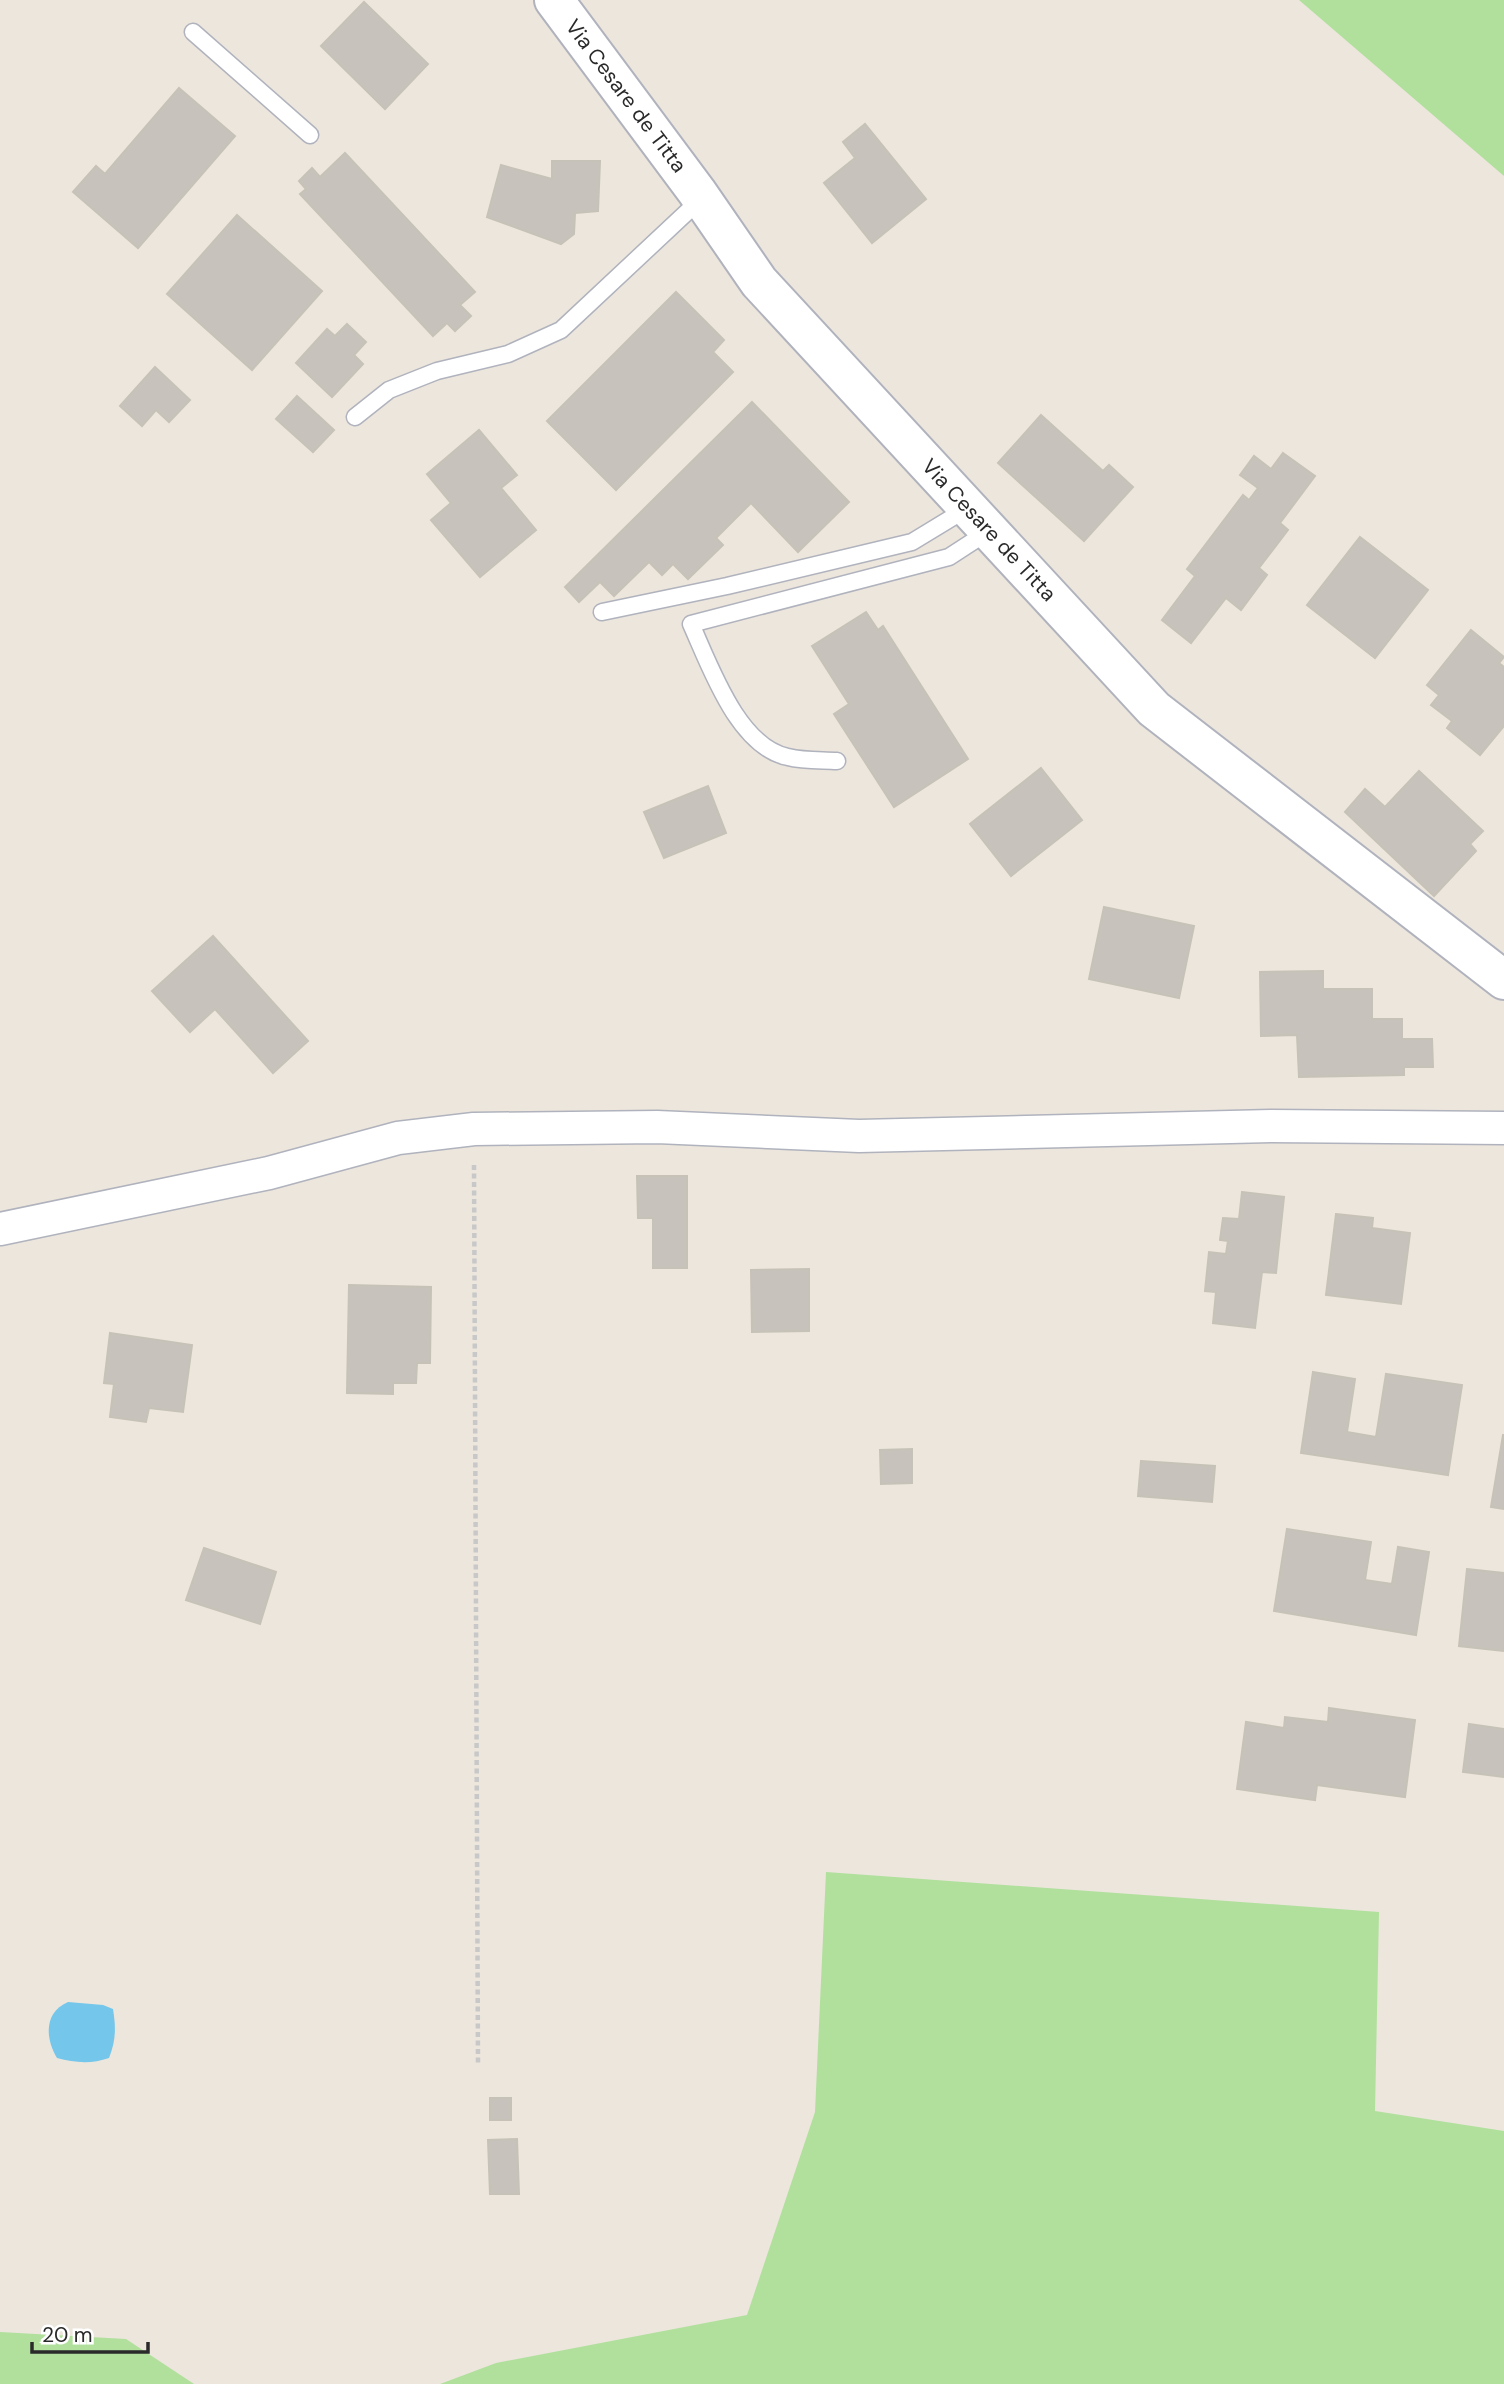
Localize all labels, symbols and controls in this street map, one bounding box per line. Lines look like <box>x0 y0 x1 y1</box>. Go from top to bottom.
street label: Via Cesare de Titta <box>559 14 693 178</box>
street label: Via Cesare de Titta <box>916 453 1062 607</box>
scale bar <box>32 2310 147 2354</box>
text: 20 m <box>42 2321 93 2349</box>

